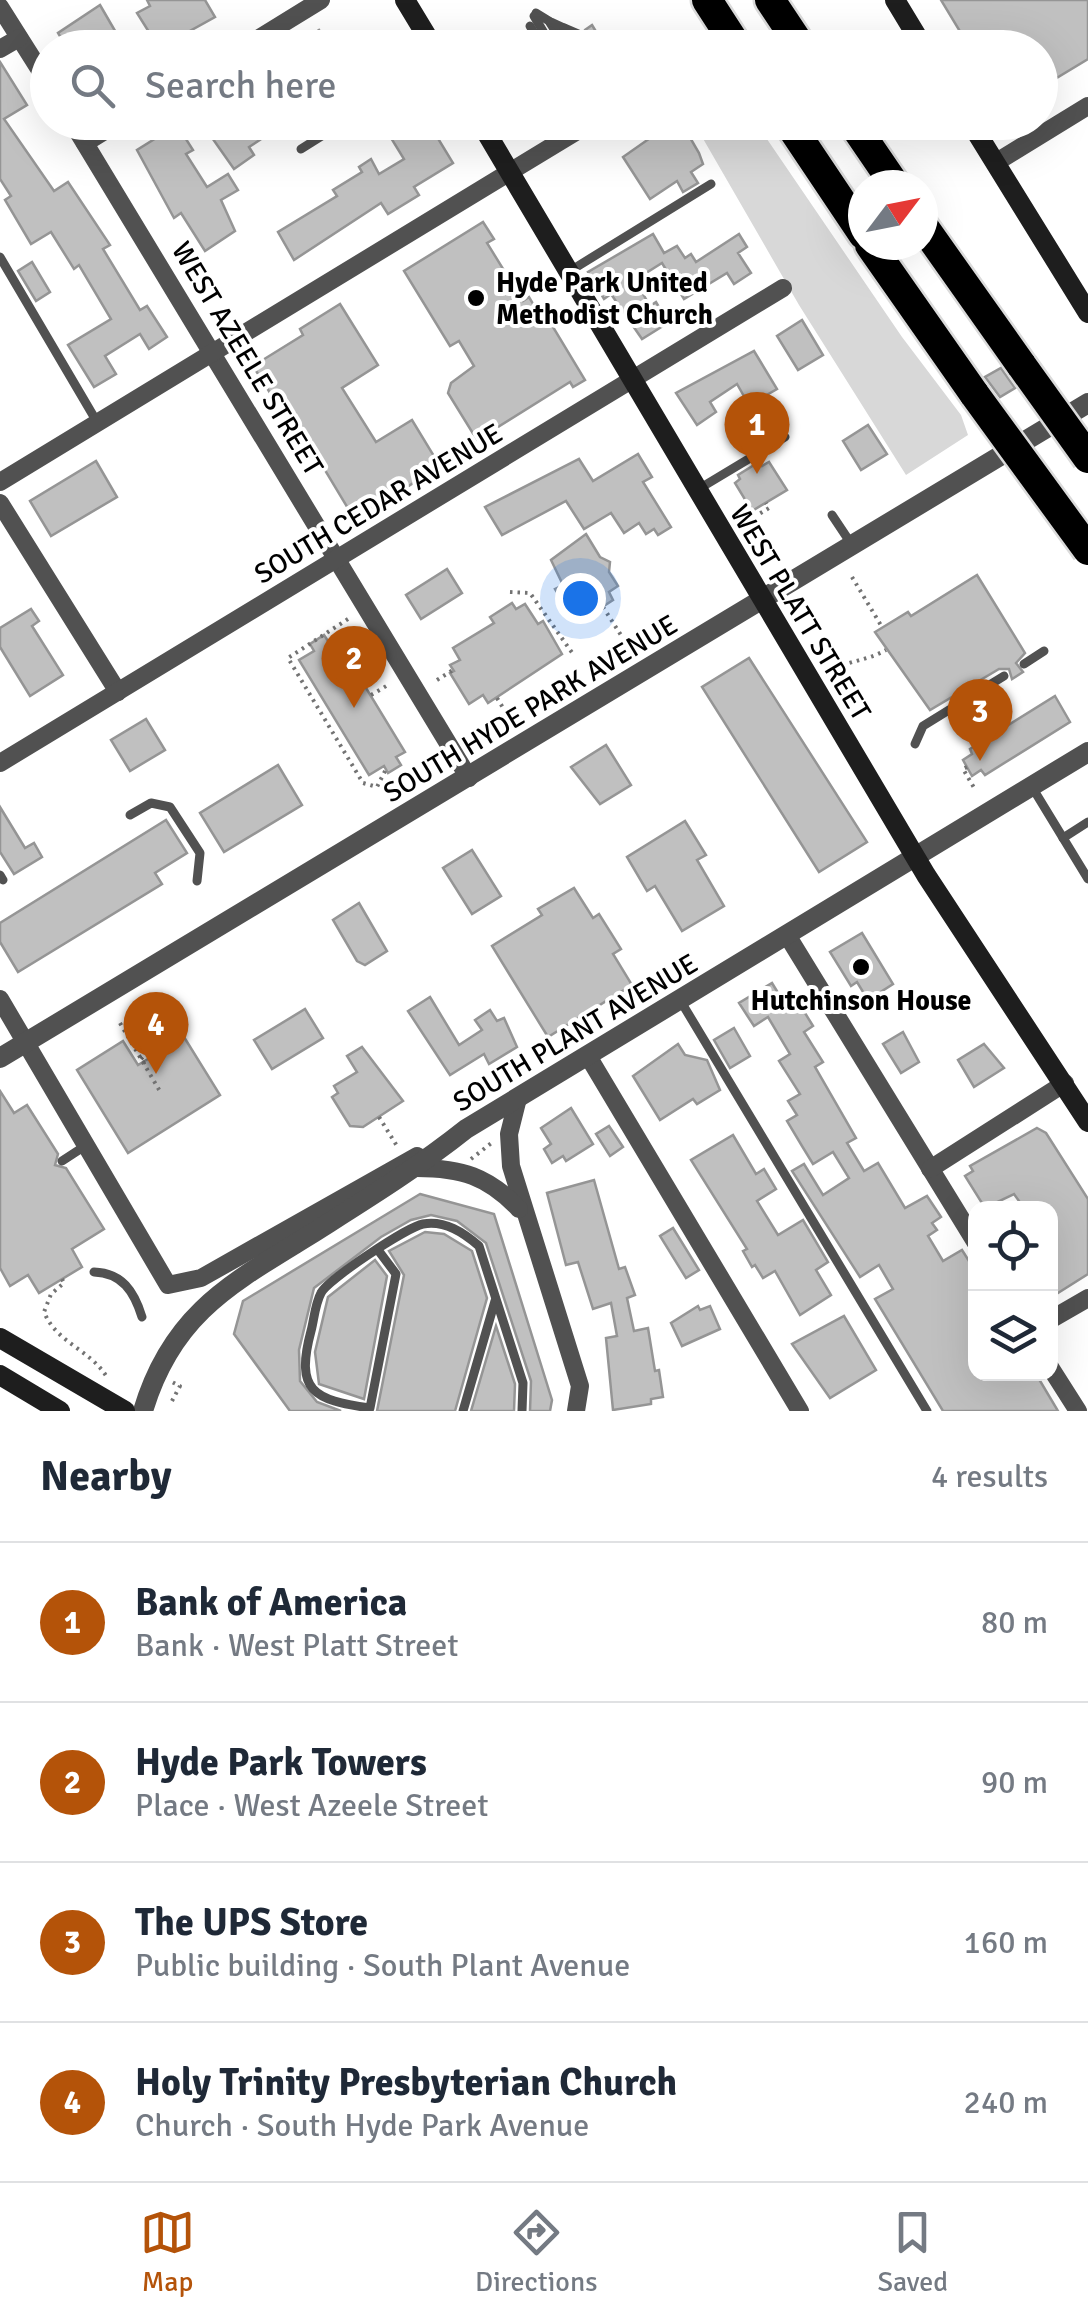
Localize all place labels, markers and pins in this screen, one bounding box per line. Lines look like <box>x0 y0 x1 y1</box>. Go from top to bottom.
place label: Hyde Park United Methodist Church <box>496 266 713 332</box>
marker: Hyde Park United Methodist Church <box>465 287 487 309</box>
pin: 1 <box>724 392 790 474</box>
pin: 2 <box>322 626 386 708</box>
pin: 3 <box>948 678 1012 761</box>
marker: Hutchinson House <box>850 956 872 978</box>
place label: Hutchinson House <box>750 984 972 1018</box>
pin: 4 <box>124 992 188 1074</box>

